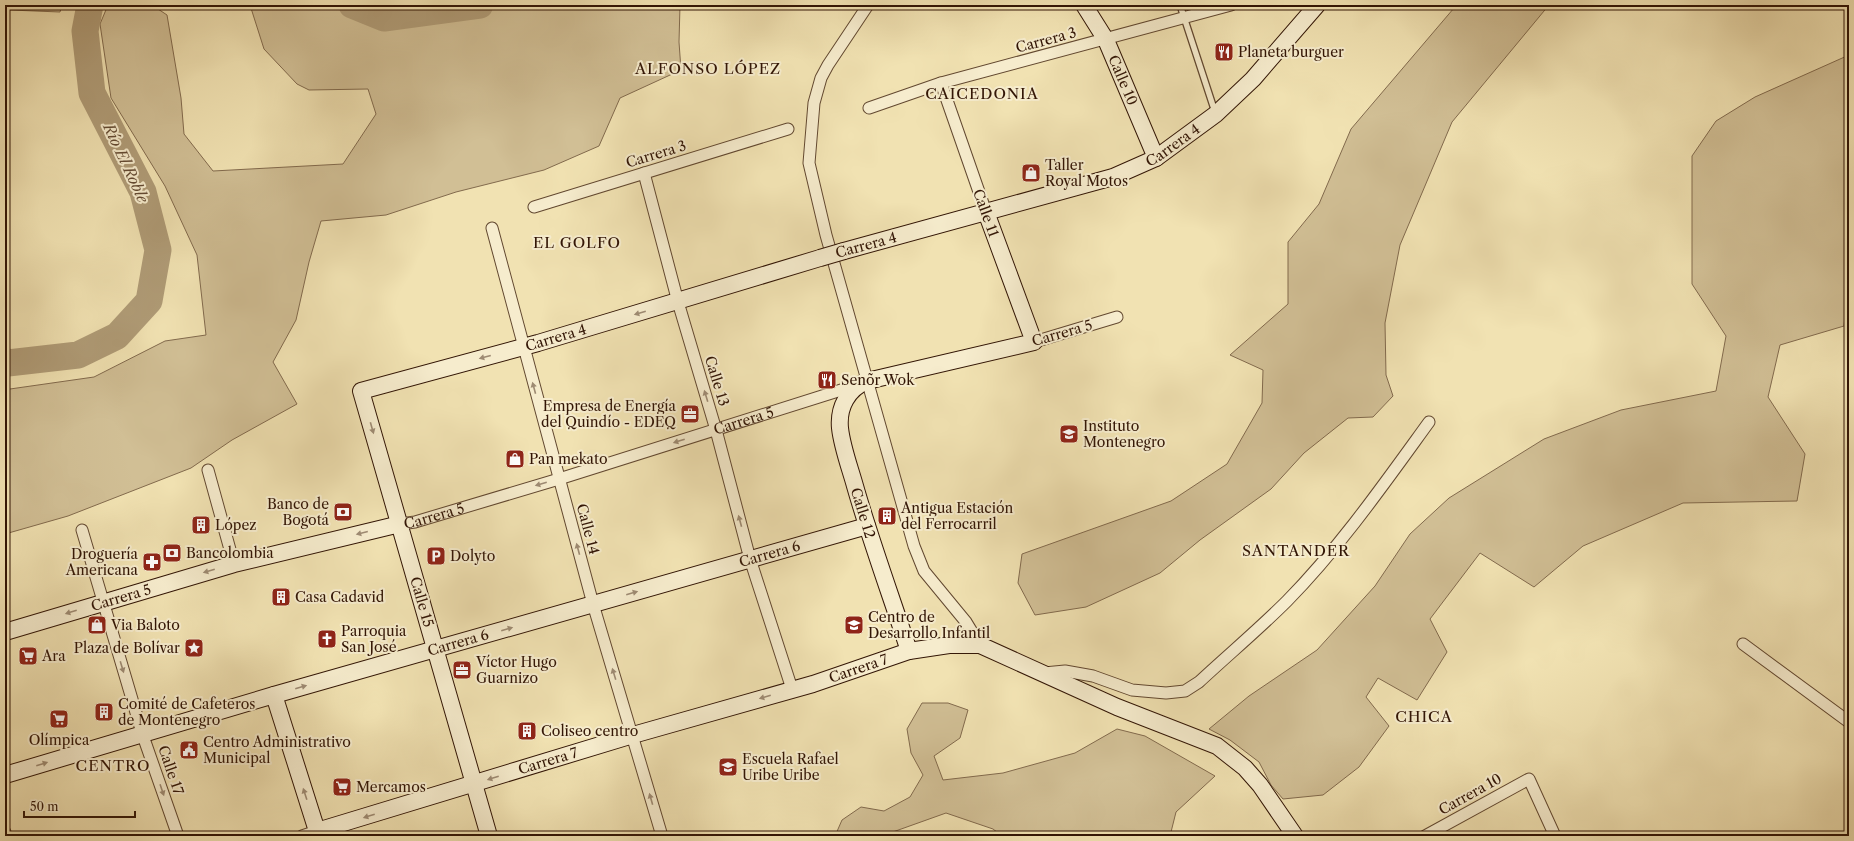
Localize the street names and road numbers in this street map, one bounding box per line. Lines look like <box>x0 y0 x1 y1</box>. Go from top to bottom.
street label: Carrera 3 <box>1014 23 1078 57</box>
street label: Calle 10 <box>1104 52 1142 108</box>
street label: Carrera 4 <box>1143 120 1203 170</box>
street label: Carrera 3 <box>624 136 688 172</box>
street label: Calle 11 <box>969 187 1003 240</box>
street label: Carrera 4 <box>833 228 899 262</box>
street label: Carrera 5 <box>1030 316 1094 350</box>
street label: Carrera 4 <box>523 320 588 355</box>
street label: Calle 13 <box>701 354 733 408</box>
street label: Carrera 5 <box>711 403 776 439</box>
street label: Calle 12 <box>847 485 879 541</box>
street label: Carrera 5 <box>403 499 466 532</box>
street label: Calle 14 <box>573 502 603 556</box>
street label: Carrera 6 <box>737 537 802 571</box>
street label: Calle 15 <box>406 575 438 629</box>
street label: Carrera 5 <box>89 580 153 615</box>
street label: Carrera 6 <box>425 625 491 660</box>
street label: Carrera 7 <box>826 650 890 687</box>
street label: Calle 17 <box>154 743 188 797</box>
street label: Carrera 7 <box>516 743 580 778</box>
street label: Carrera 10 <box>1435 769 1505 819</box>

